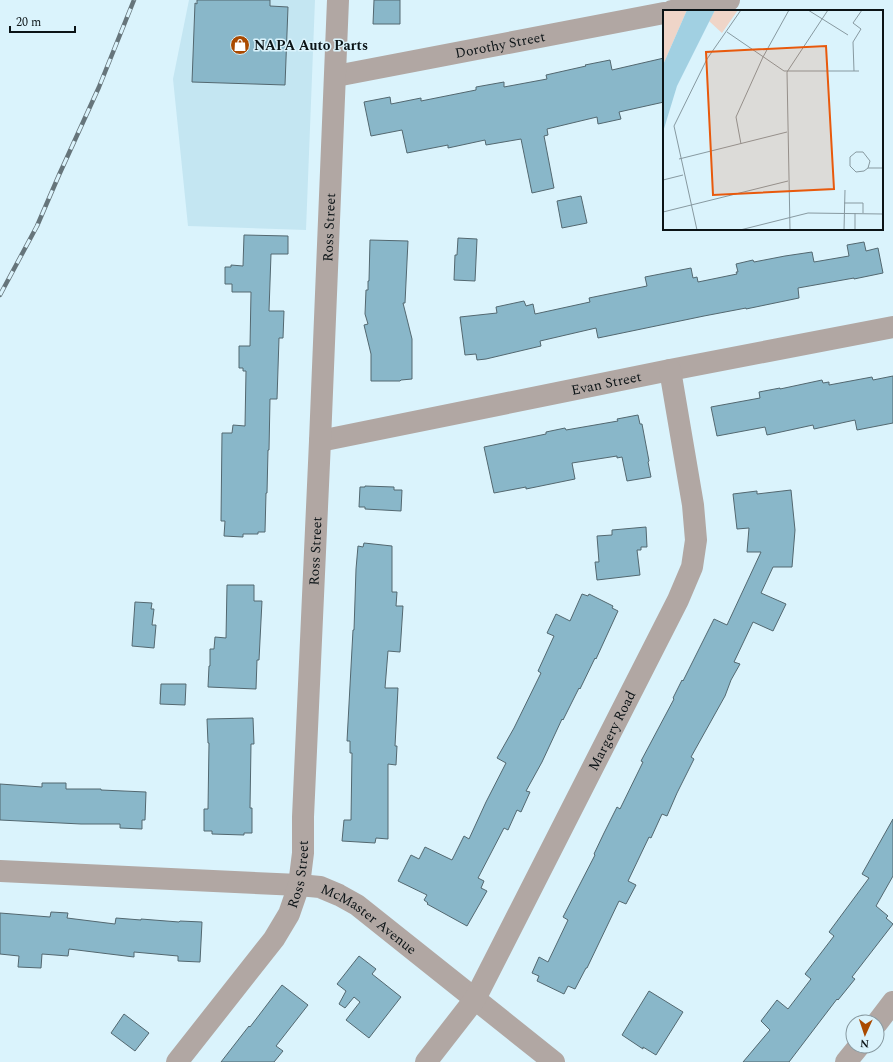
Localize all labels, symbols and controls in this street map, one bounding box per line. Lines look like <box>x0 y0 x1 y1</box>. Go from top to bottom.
scale bar <box>10 8 75 34</box>
inset map <box>663 10 883 230</box>
text: 20 m <box>16 13 41 32</box>
street label: Dorothy Street <box>453 26 547 64</box>
shop icon: NAPA Auto Parts <box>229 34 251 56</box>
place label: NAPA Auto Parts <box>254 35 368 56</box>
street label: Ross Street <box>317 192 341 262</box>
street label: Evan Street <box>569 366 643 401</box>
street label: Ross Street <box>303 516 328 586</box>
street label: Margery Road <box>583 687 641 775</box>
street label: Ross Street <box>282 840 314 911</box>
street label: McMaster Avenue <box>317 879 421 960</box>
north arrow <box>845 1014 885 1054</box>
text: N <box>860 1035 869 1052</box>

